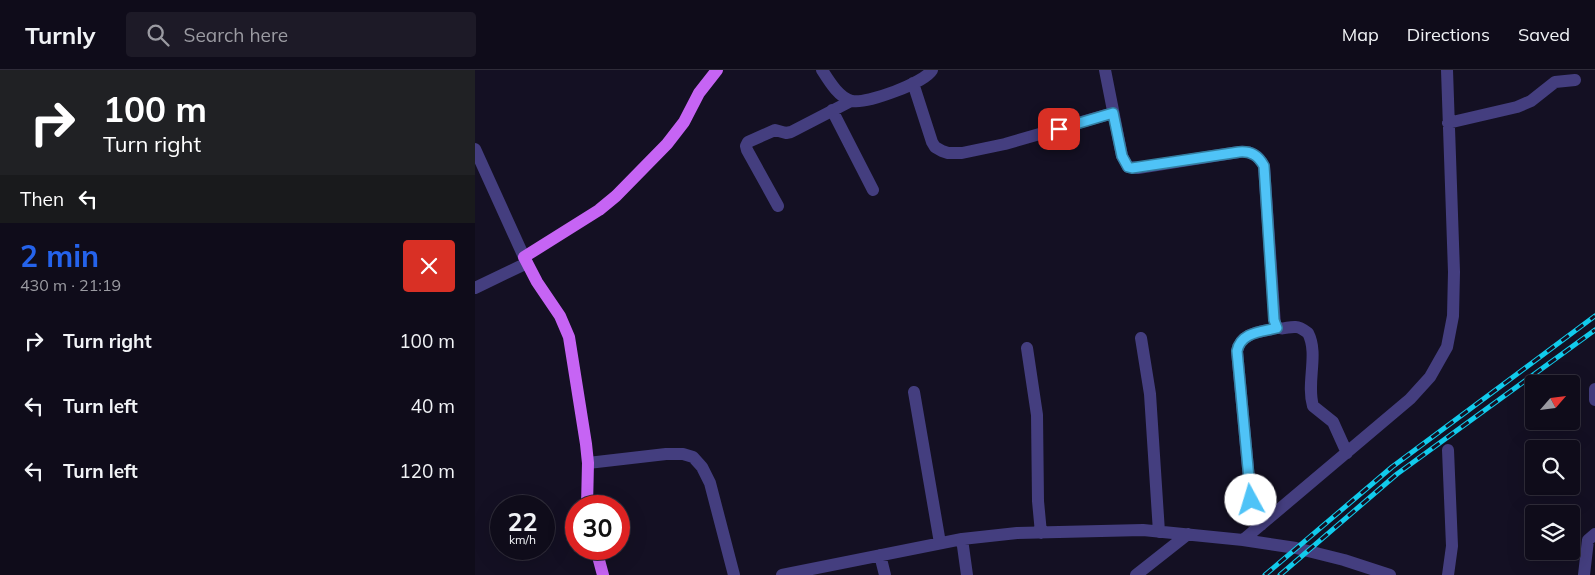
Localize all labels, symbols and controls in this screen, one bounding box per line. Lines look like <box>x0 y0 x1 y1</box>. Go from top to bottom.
search box <box>126 12 476 57</box>
text: Turnly <box>25 20 96 50</box>
icon: search <box>144 21 172 49</box>
text: Search here <box>184 23 288 47</box>
text: Map <box>1342 23 1379 46</box>
text: Directions <box>1407 23 1490 46</box>
text: Saved <box>1518 23 1570 46</box>
text: 100 m <box>103 87 207 131</box>
icon: right <box>20 90 85 155</box>
pin <box>1038 108 1080 150</box>
icon: arrive <box>1045 115 1073 143</box>
text: Turn right <box>103 130 201 158</box>
icon: left <box>74 185 102 213</box>
text: Then <box>20 187 64 211</box>
text: 2 min <box>20 237 99 275</box>
button: close <box>403 240 455 292</box>
text: 430 m · 21:19 <box>20 275 121 295</box>
icon: right <box>20 327 48 355</box>
text: Turn right <box>63 329 152 353</box>
text: 100 m <box>399 329 455 353</box>
north arrow <box>1525 375 1580 430</box>
map controls <box>1525 375 1580 560</box>
icon: left <box>20 392 48 420</box>
text: Turn left <box>63 394 138 418</box>
text: 40 m <box>411 394 455 418</box>
button: search <box>1525 440 1580 495</box>
icon: left <box>20 457 48 485</box>
text: Turn left <box>63 459 138 483</box>
text: 120 m <box>399 459 455 483</box>
position arrow <box>1224 473 1276 525</box>
speed limit sign: 30 <box>565 495 630 560</box>
button: layers <box>1525 505 1580 560</box>
text: 22 <box>507 506 538 537</box>
text: km/h <box>509 532 536 547</box>

